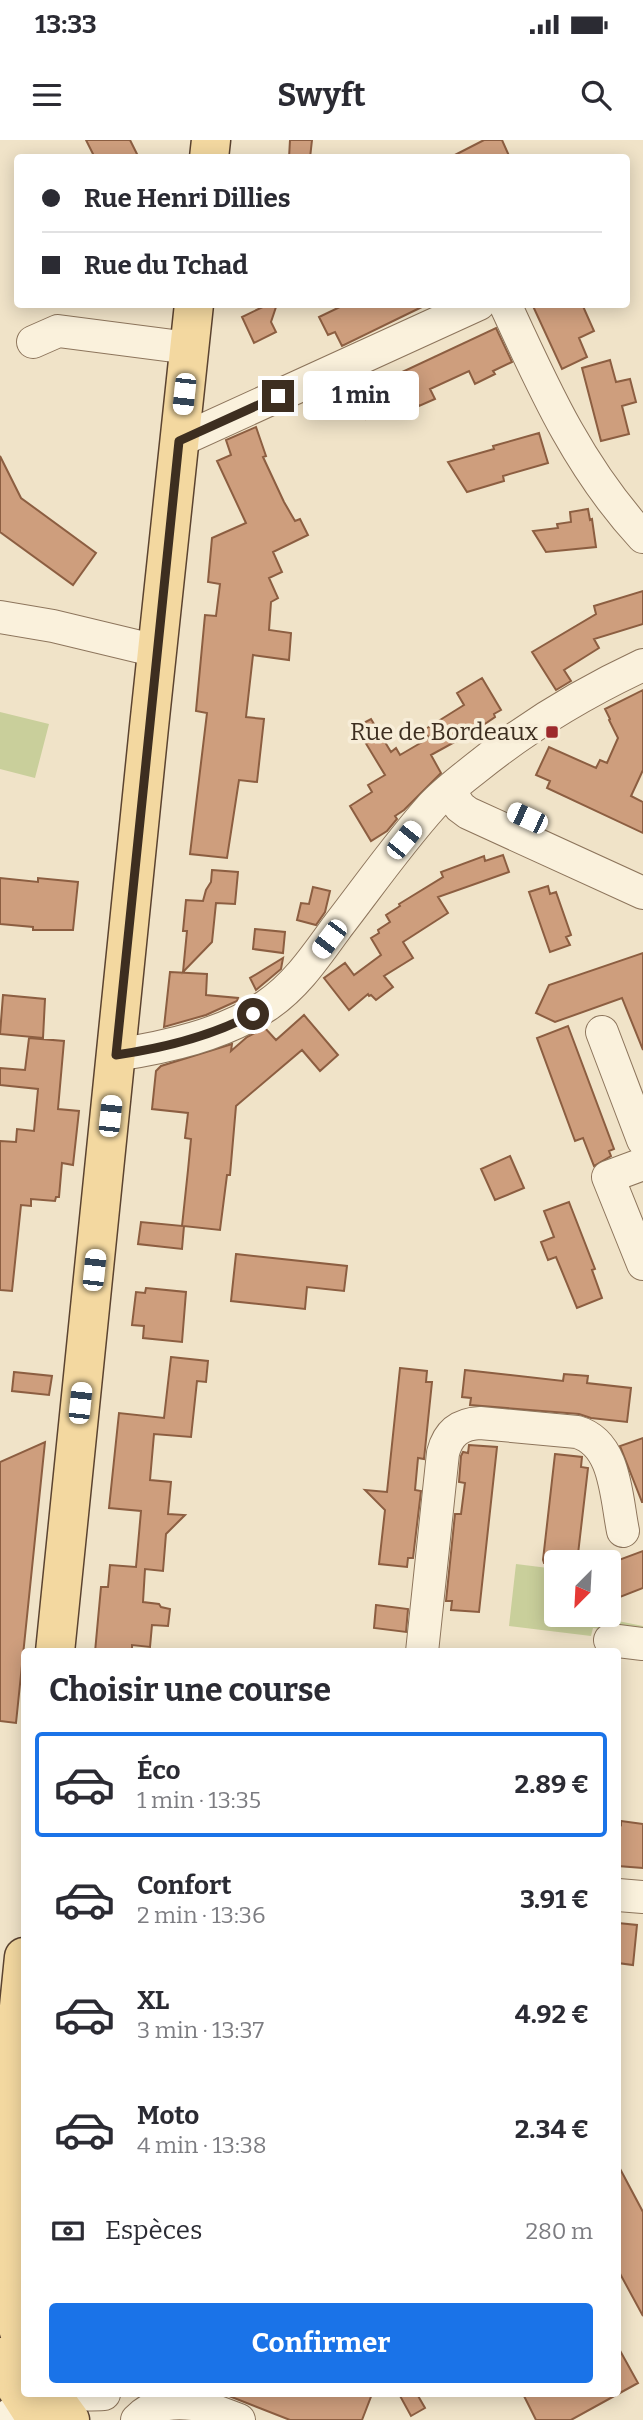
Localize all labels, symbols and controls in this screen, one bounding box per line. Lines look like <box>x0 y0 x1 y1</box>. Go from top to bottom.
text: 13:33 <box>35 9 97 40</box>
icon: menu <box>28 76 66 114</box>
text: Swyft <box>277 76 366 114</box>
icon: search <box>577 76 615 114</box>
text: Rue Henri Dillies <box>84 183 291 214</box>
text: Rue du Tchad <box>84 250 248 281</box>
car <box>172 372 197 416</box>
callout: 1 min <box>302 372 418 420</box>
route end <box>262 380 294 412</box>
text: 1 min <box>332 381 390 409</box>
place label: Rue de Bordeaux <box>350 718 538 746</box>
marker: Rue de Bordeaux <box>544 724 560 740</box>
car <box>504 800 551 836</box>
car <box>383 817 426 863</box>
car <box>308 916 351 962</box>
route start <box>237 998 269 1030</box>
car <box>98 1094 123 1138</box>
car <box>82 1248 107 1292</box>
car <box>68 1381 93 1425</box>
north arrow <box>544 1550 621 1628</box>
map controls <box>544 1550 621 1627</box>
text: Choisir une course <box>49 1671 331 1709</box>
icon: car <box>53 1753 116 1816</box>
text: Éco <box>137 1755 180 1786</box>
text: 2.89 € <box>515 1769 589 1800</box>
text: 1 min · 13:35 <box>137 1786 261 1814</box>
icon: car <box>53 1868 116 1931</box>
text: Confort <box>137 1870 232 1901</box>
text: 3.91 € <box>520 1884 589 1915</box>
text: 2 min · 13:36 <box>137 1901 265 1929</box>
icon: car <box>53 1983 116 2046</box>
text: XL <box>137 1985 169 2016</box>
text: 4.92 € <box>515 1999 589 2030</box>
text: 3 min · 13:37 <box>137 2016 264 2044</box>
icon: car <box>53 2098 116 2161</box>
text: Moto <box>137 2100 199 2131</box>
text: 2.34 € <box>515 2114 589 2145</box>
text: 4 min · 13:38 <box>137 2131 267 2159</box>
icon: cash <box>49 2212 87 2250</box>
text: Espèces <box>105 2215 202 2246</box>
text: 280 m <box>525 2217 593 2245</box>
button: Confirmer <box>49 2303 593 2383</box>

